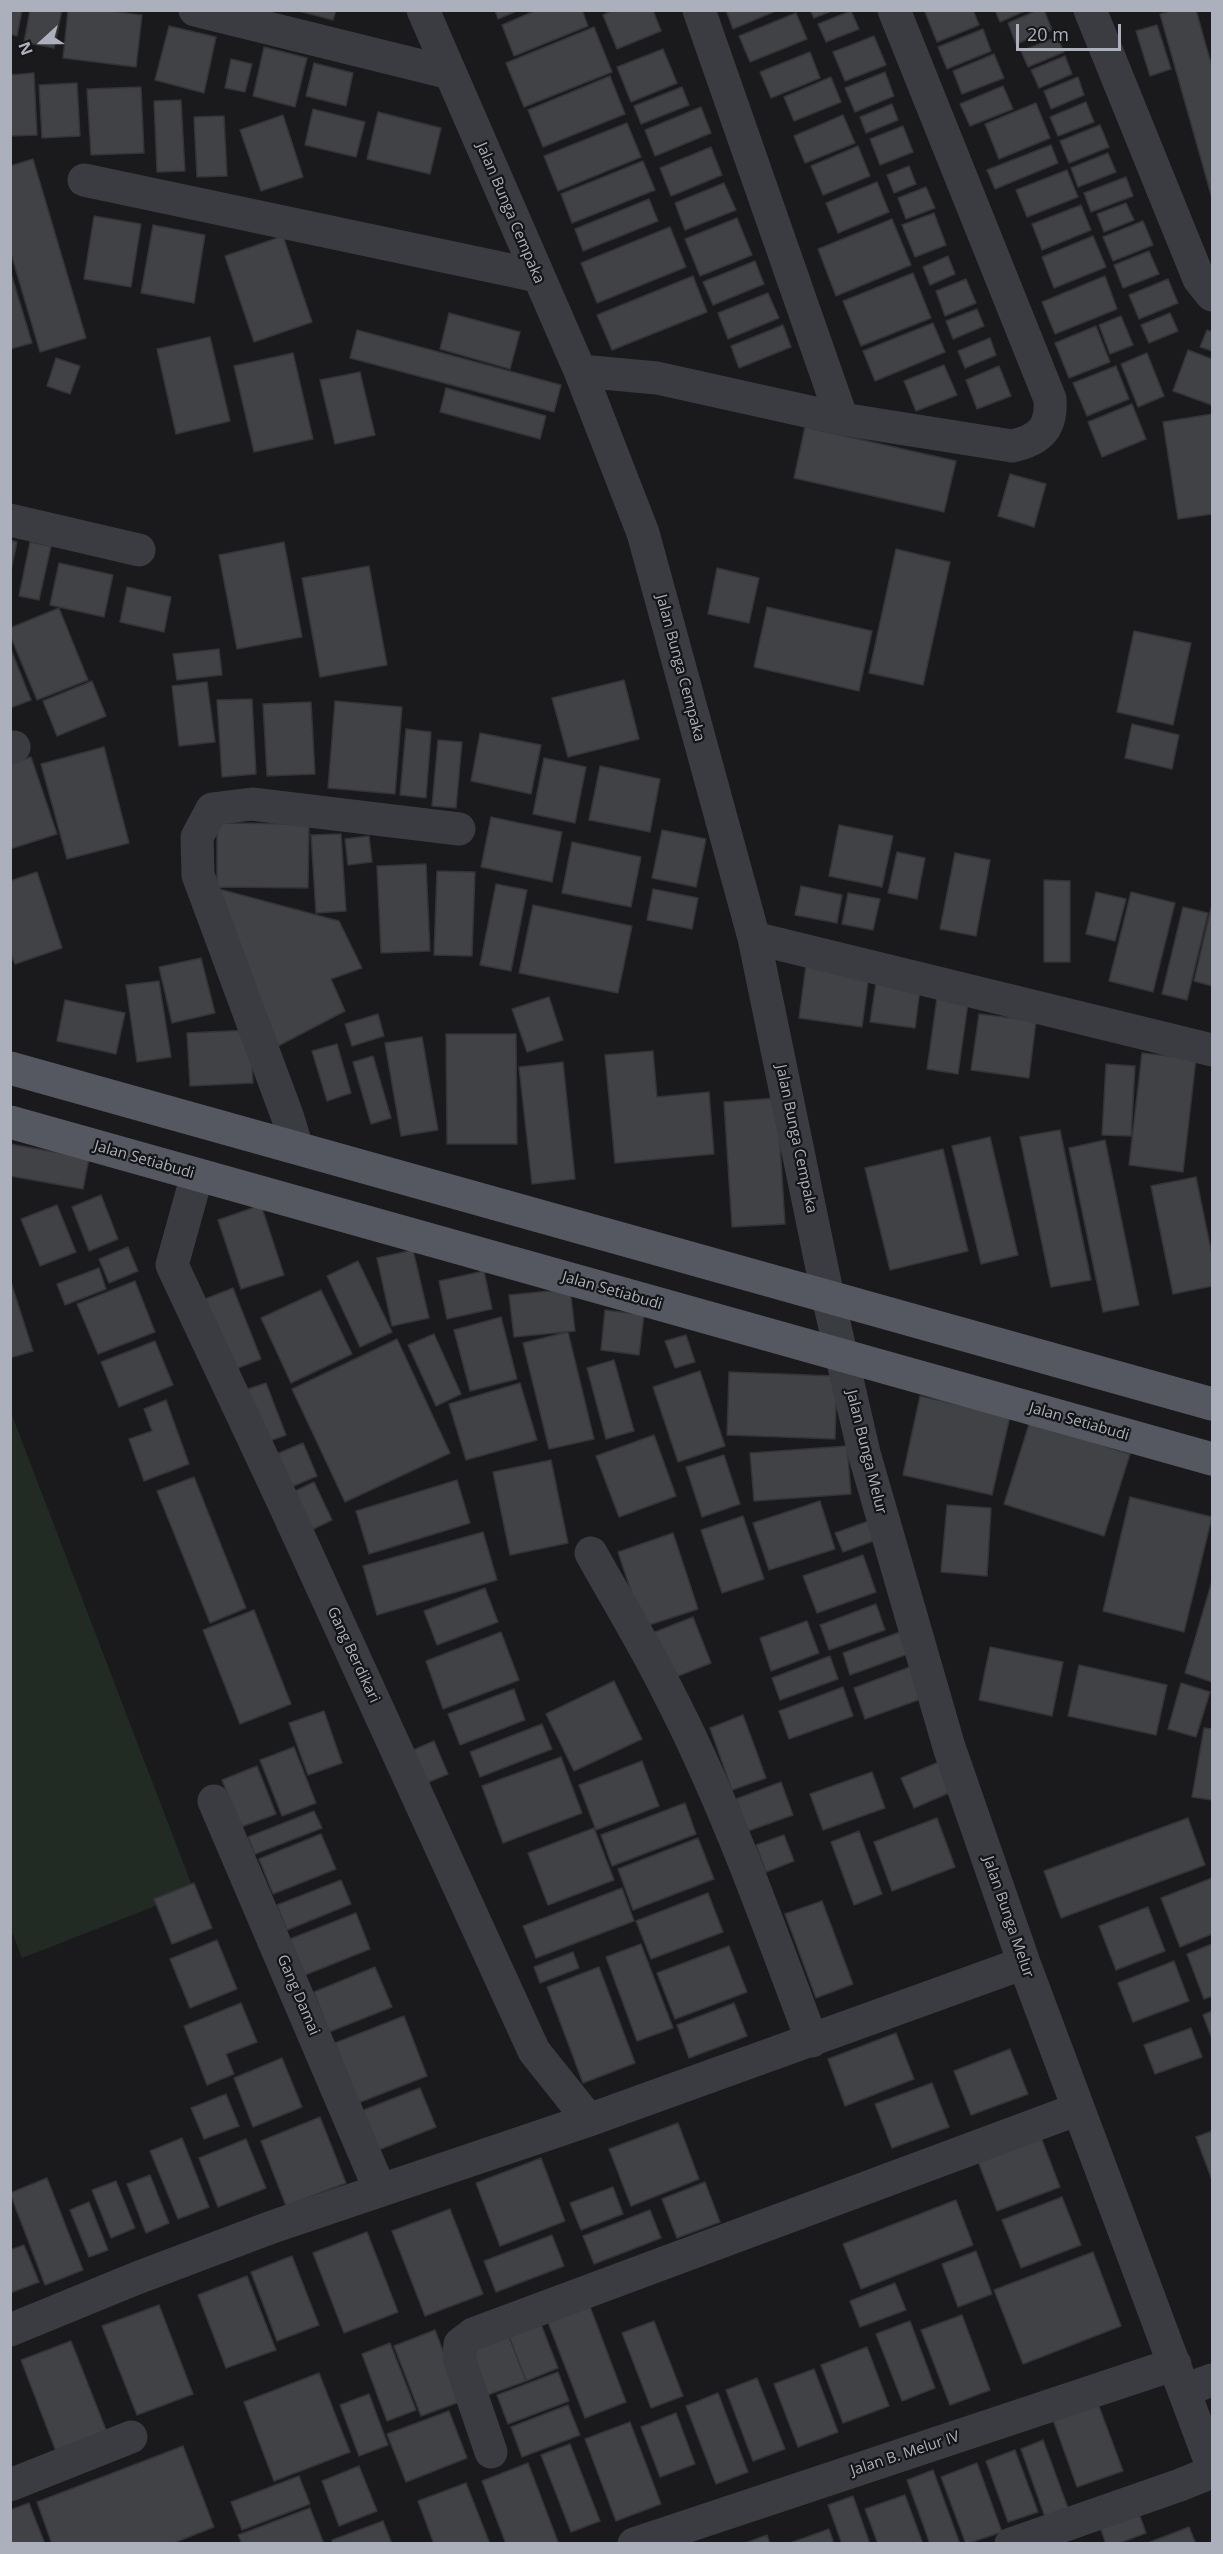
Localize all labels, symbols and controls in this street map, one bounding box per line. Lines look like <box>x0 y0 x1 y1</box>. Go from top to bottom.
north arrow <box>12 12 72 72</box>
scale bar <box>1019 12 1124 50</box>
text: 20 m <box>1027 22 1069 46</box>
text: N <box>13 38 38 58</box>
street label: Jalan Bunga Cempaka <box>472 140 548 286</box>
street label: Jalan Bunga Cempaka <box>652 592 708 744</box>
street label: Jalan Bunga Cempaka <box>771 1063 821 1215</box>
street label: Jalan Setiabudi <box>92 1137 196 1183</box>
street label: Jalan Setiabudi <box>560 1268 664 1314</box>
street label: Jalan Bunga Melur <box>842 1388 890 1516</box>
street label: Jalan Setiabudi <box>1027 1399 1131 1445</box>
street label: Gang Berdikari <box>323 1604 383 1706</box>
street label: Jalan Bunga Melur <box>979 1854 1037 1980</box>
street label: Gang Damai <box>273 1952 323 2038</box>
street label: Jalan B. Melur IV <box>848 2428 962 2480</box>

